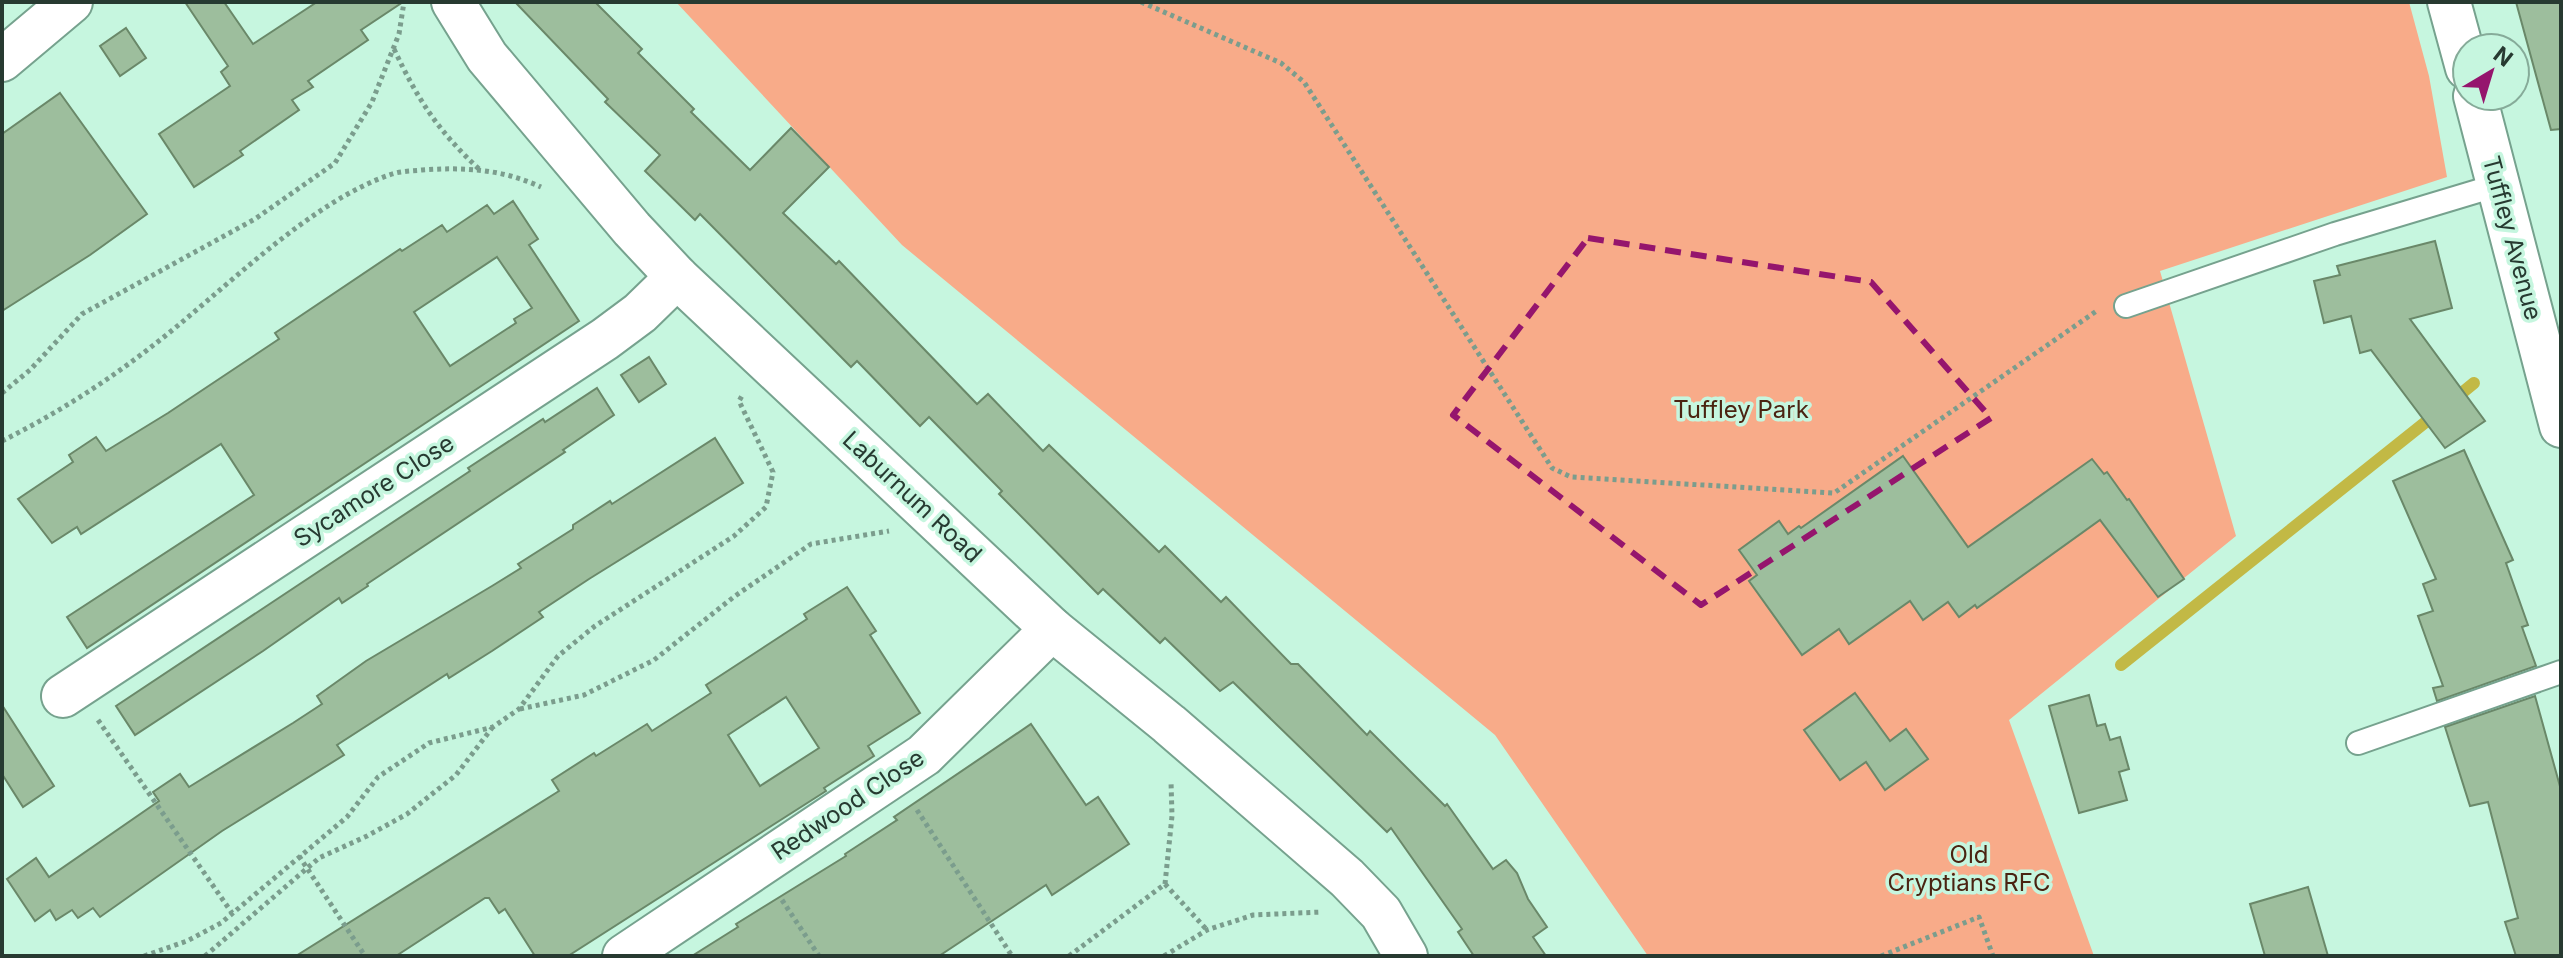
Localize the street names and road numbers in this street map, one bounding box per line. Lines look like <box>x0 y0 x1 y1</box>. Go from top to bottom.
street label: Tuffley Avenue <box>2477 153 2548 323</box>
street label: Laburnum Road <box>837 425 988 568</box>
street label: Sycamore Close <box>288 428 459 553</box>
street label: Redwood Close <box>766 743 929 866</box>

